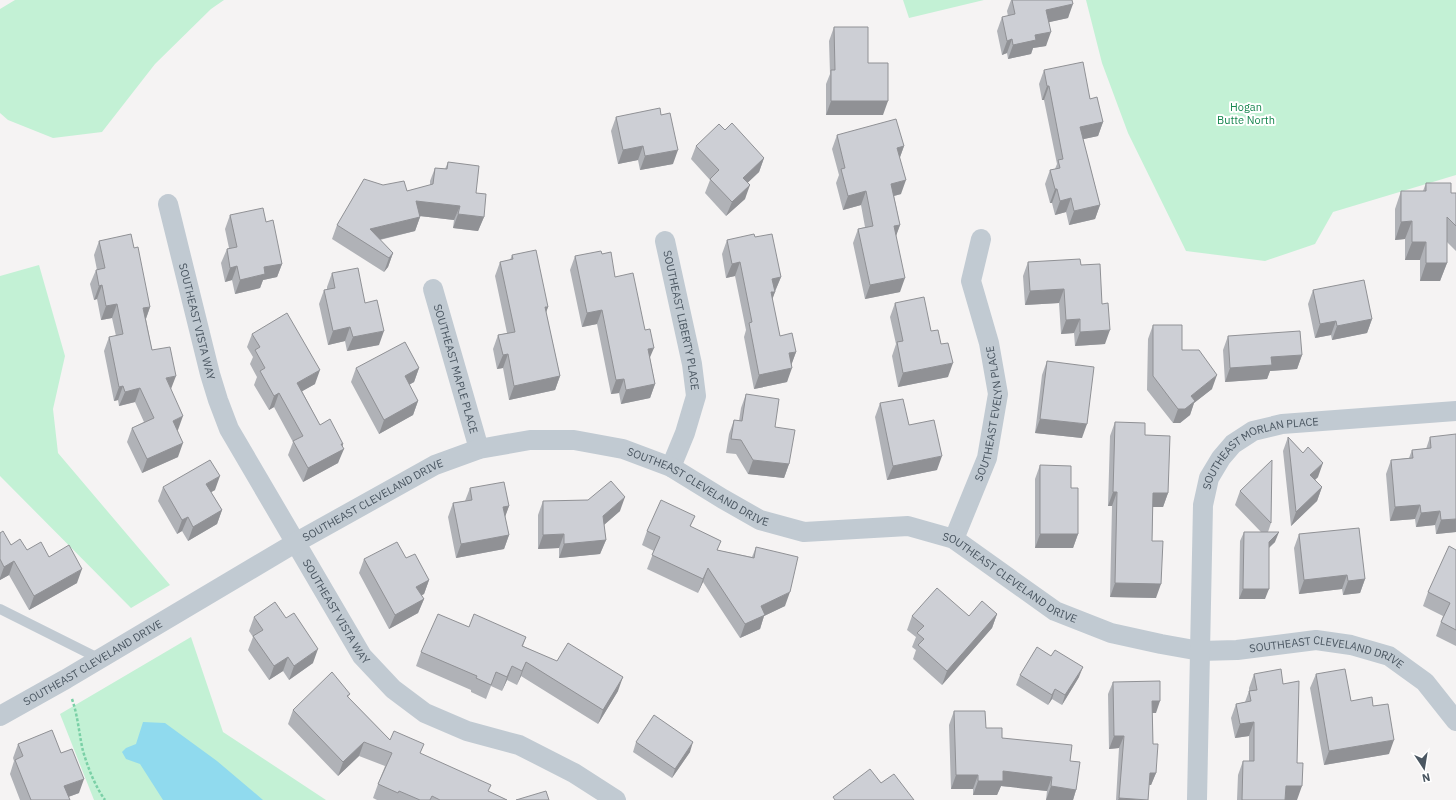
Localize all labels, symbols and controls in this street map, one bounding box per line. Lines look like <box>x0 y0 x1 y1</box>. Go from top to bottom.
park label: Hogan Butte North <box>1217 100 1275 127</box>
street label: SOUTHEAST LIBERTY PLACE <box>660 249 702 391</box>
street label: SOUTHEAST VISTA WAY <box>176 262 219 382</box>
street label: SOUTHEAST MAPLE PLACE <box>431 302 481 435</box>
street label: SOUTHEAST EVELYN PLACE <box>971 345 1005 483</box>
street label: SOUTHEAST MORLAN PLACE <box>1200 414 1319 491</box>
street label: SOUTHEAST CLEVELAND DRIVE <box>625 444 770 529</box>
street label: SOUTHEAST CLEVELAND DRIVE <box>300 456 445 544</box>
street label: SOUTHEAST CLEVELAND DRIVE <box>941 529 1079 626</box>
street label: SOUTHEAST VISTA WAY <box>300 556 373 667</box>
street label: SOUTHEAST CLEVELAND DRIVE <box>21 616 165 709</box>
street label: SOUTHEAST CLEVELAND DRIVE <box>1248 633 1407 671</box>
north arrow <box>1404 748 1444 788</box>
text: N <box>1421 770 1431 785</box>

